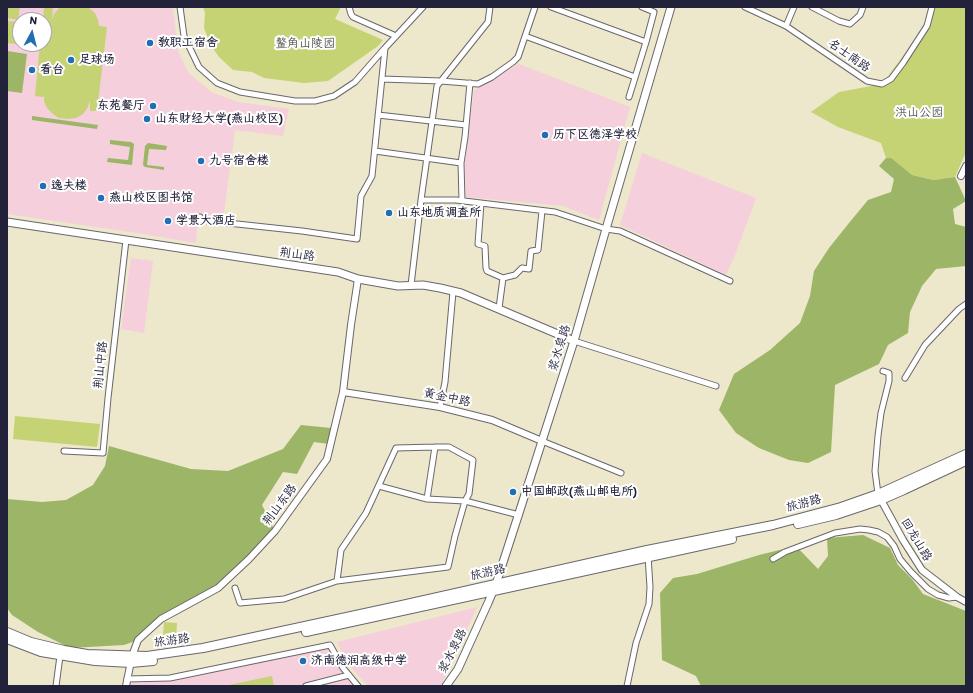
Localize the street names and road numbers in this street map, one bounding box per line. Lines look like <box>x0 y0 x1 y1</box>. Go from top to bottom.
street label: 名士南路 <box>825 36 873 76</box>
street label: 荆山路 <box>278 245 316 265</box>
street label: 浆水泉路 <box>546 323 574 373</box>
street label: 荆山中路 <box>91 340 111 390</box>
street label: 黄金中路 <box>422 386 472 410</box>
street label: 荆山东路 <box>260 481 300 529</box>
street label: 旅游路 <box>785 492 823 516</box>
street label: 回龙山路 <box>897 516 935 564</box>
street label: 旅游路 <box>469 562 507 584</box>
street label: 浆水泉路 <box>436 626 470 676</box>
street label: 旅游路 <box>153 631 191 651</box>

